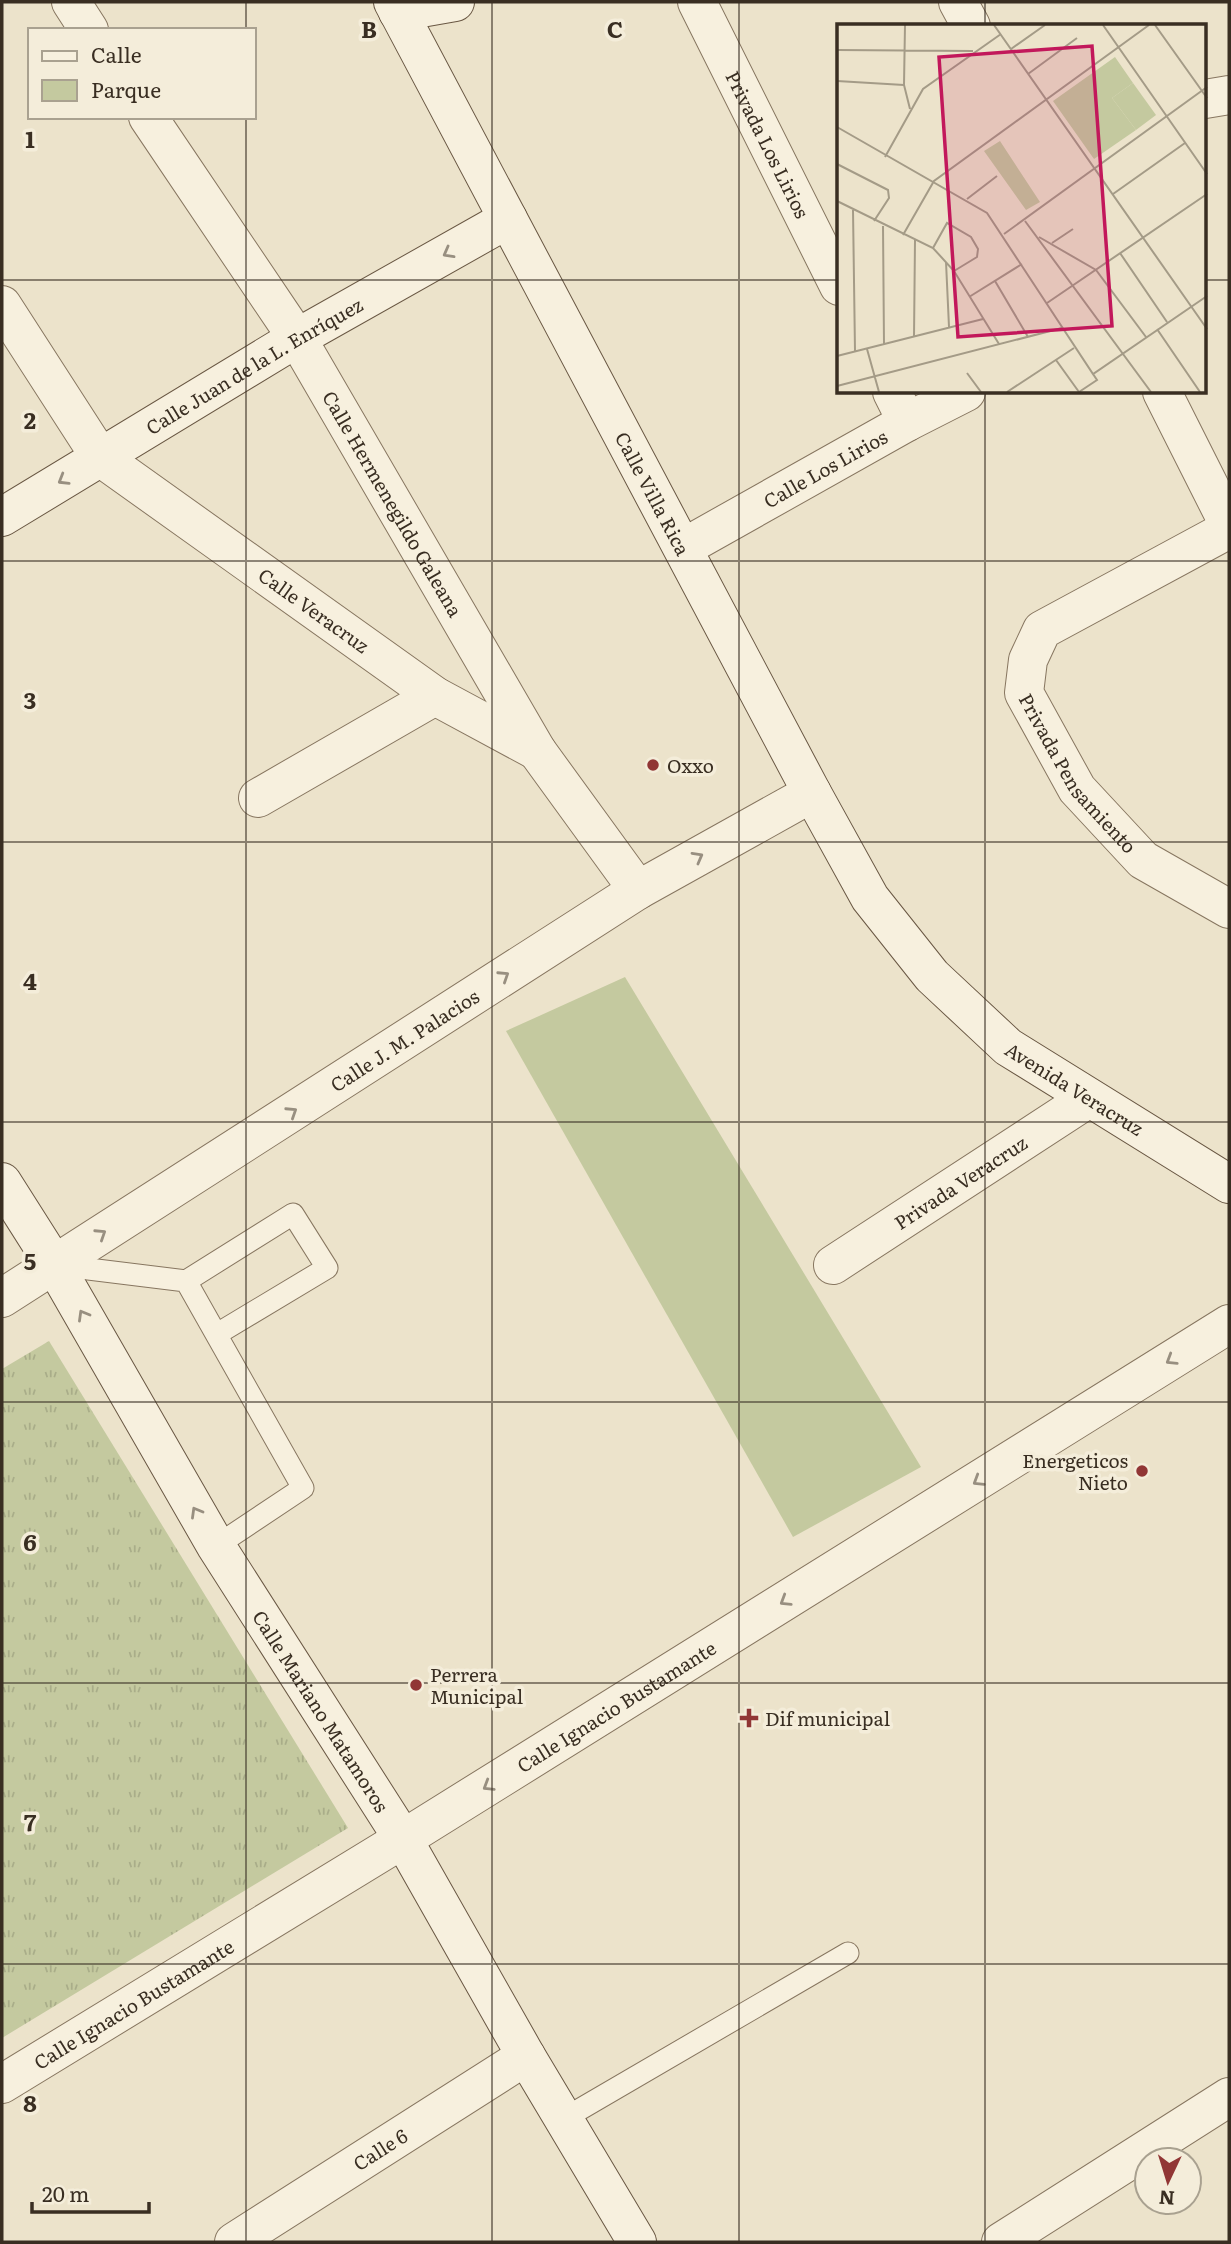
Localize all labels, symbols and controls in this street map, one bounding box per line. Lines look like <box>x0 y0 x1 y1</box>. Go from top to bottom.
text: B <box>361 11 377 45</box>
text: C <box>607 11 623 45</box>
inset map <box>837 24 1206 394</box>
legend <box>28 28 256 119</box>
text: Calle <box>91 38 142 69</box>
street label: Privada Los Lirios <box>719 66 817 223</box>
text: Parque <box>91 73 161 104</box>
text: 1 <box>25 121 35 155</box>
one-way arrow <box>443 245 456 258</box>
street label: Calle Juan de la L. Enríquez <box>140 290 367 441</box>
street label: Calle Hermenegildo Galeana <box>316 385 470 622</box>
text: 2 <box>24 402 36 436</box>
street label: Calle Los Lirios <box>758 422 893 514</box>
street label: Calle Villa Rica <box>609 427 698 561</box>
one-way arrow <box>57 472 70 485</box>
street label: Calle Veracruz <box>253 561 375 659</box>
text: 3 <box>24 682 36 716</box>
street label: Privada Pensamiento <box>1013 688 1144 859</box>
place label: Oxxo <box>667 751 714 779</box>
marker: Oxxo <box>645 757 661 773</box>
one-way arrow <box>691 852 703 865</box>
text: 4 <box>23 963 37 997</box>
one-way arrow <box>497 971 510 984</box>
street label: Calle J. M. Palacios <box>324 981 485 1098</box>
street label: Avenida Veracruz <box>1000 1035 1149 1142</box>
one-way arrow <box>284 1107 297 1120</box>
street label: Privada Veracruz <box>888 1128 1032 1236</box>
one-way arrow <box>93 1230 106 1243</box>
text: 5 <box>24 1243 36 1277</box>
one-way arrow <box>78 1309 91 1322</box>
one-way arrow <box>1166 1352 1179 1365</box>
place label: Energeticos Nieto <box>1022 1446 1128 1496</box>
marker: Energeticos Nieto <box>1134 1463 1150 1479</box>
one-way arrow <box>973 1472 986 1485</box>
one-way arrow <box>191 1507 204 1519</box>
text: 6 <box>23 1524 37 1558</box>
one-way arrow <box>780 1592 793 1605</box>
street label: Calle Mariano Matamoros <box>246 1605 396 1818</box>
street label: Calle Ignacio Bustamante <box>511 1633 721 1779</box>
place label: Perrera Municipal <box>430 1660 523 1710</box>
marker: Perrera Municipal <box>408 1677 424 1693</box>
place label: Dif municipal <box>765 1704 890 1732</box>
marker: Dif municipal <box>739 1708 759 1728</box>
one-way arrow <box>483 1777 496 1790</box>
text: 7 <box>24 1804 37 1838</box>
street label: Calle Ignacio Bustamante <box>28 1932 239 2076</box>
text: 8 <box>23 2085 37 2119</box>
street label: Calle 6 <box>347 2121 413 2177</box>
north arrow <box>1133 2146 1203 2216</box>
scale bar <box>32 2170 149 2214</box>
text: 20 m <box>42 2177 89 2208</box>
text: N <box>1158 2184 1176 2213</box>

